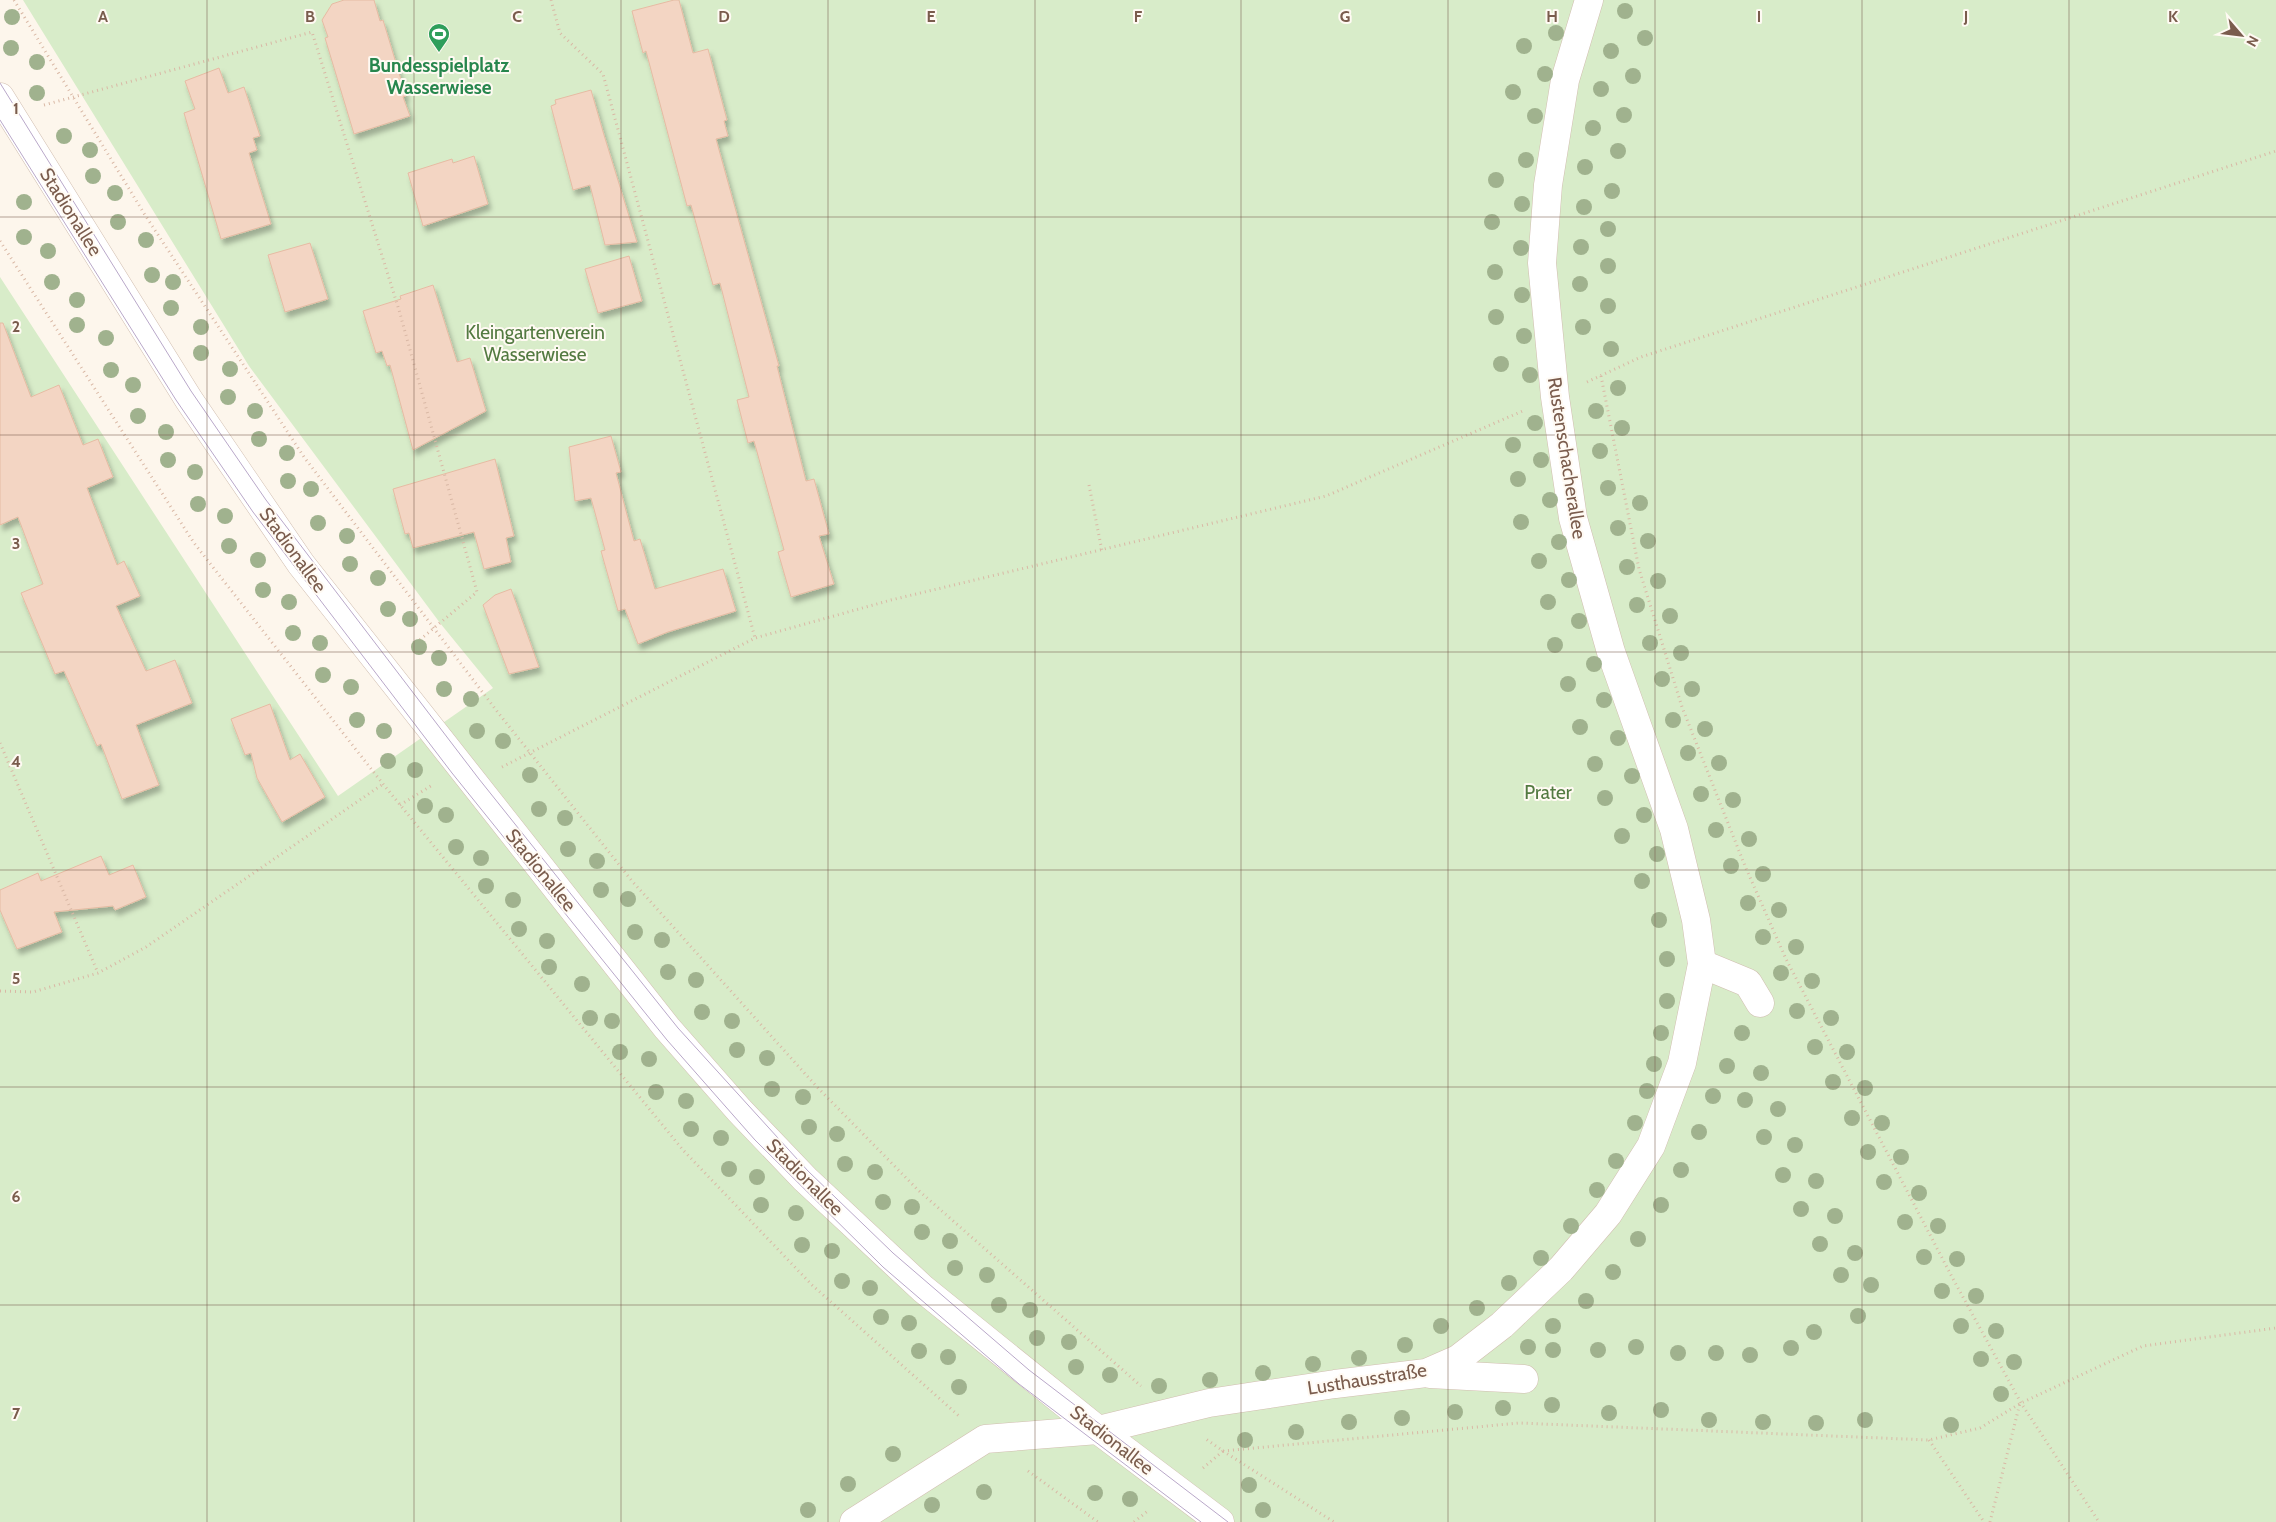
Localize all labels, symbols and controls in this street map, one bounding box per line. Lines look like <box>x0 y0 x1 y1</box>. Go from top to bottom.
text: A <box>98 7 108 26</box>
text: B <box>305 7 315 26</box>
text: C <box>512 7 522 26</box>
text: D <box>718 7 730 26</box>
text: E <box>926 7 936 26</box>
text: F <box>1134 7 1143 26</box>
text: G <box>1340 7 1350 26</box>
text: H <box>1546 7 1558 26</box>
text: I <box>1757 7 1761 26</box>
text: J <box>1963 7 1968 26</box>
text: K <box>2168 7 2178 26</box>
north arrow <box>2216 10 2266 60</box>
sports icon: Bundesspielplatz Wasserwiese <box>427 22 451 53</box>
text: N <box>2242 33 2263 50</box>
place label: Bundesspielplatz Wasserwiese <box>369 54 509 99</box>
text: 1 <box>13 99 19 118</box>
street label: Stadionallee <box>35 164 107 260</box>
text: 2 <box>12 317 20 336</box>
park label: Kleingartenverein Wasserwiese <box>465 321 605 366</box>
street label: Rustenschacherallee <box>1543 375 1591 541</box>
street label: Stadionallee <box>254 503 332 597</box>
text: 3 <box>12 534 20 553</box>
text: 4 <box>11 752 21 771</box>
park label: Prater <box>1524 781 1572 804</box>
street label: Stadionallee <box>501 824 581 916</box>
text: 5 <box>12 969 20 988</box>
street label: Stadionallee <box>762 1134 848 1220</box>
text: 6 <box>12 1187 21 1206</box>
street label: Lusthausstraße <box>1306 1358 1429 1400</box>
street label: Stadionallee <box>1066 1400 1158 1480</box>
text: 7 <box>12 1404 21 1423</box>

